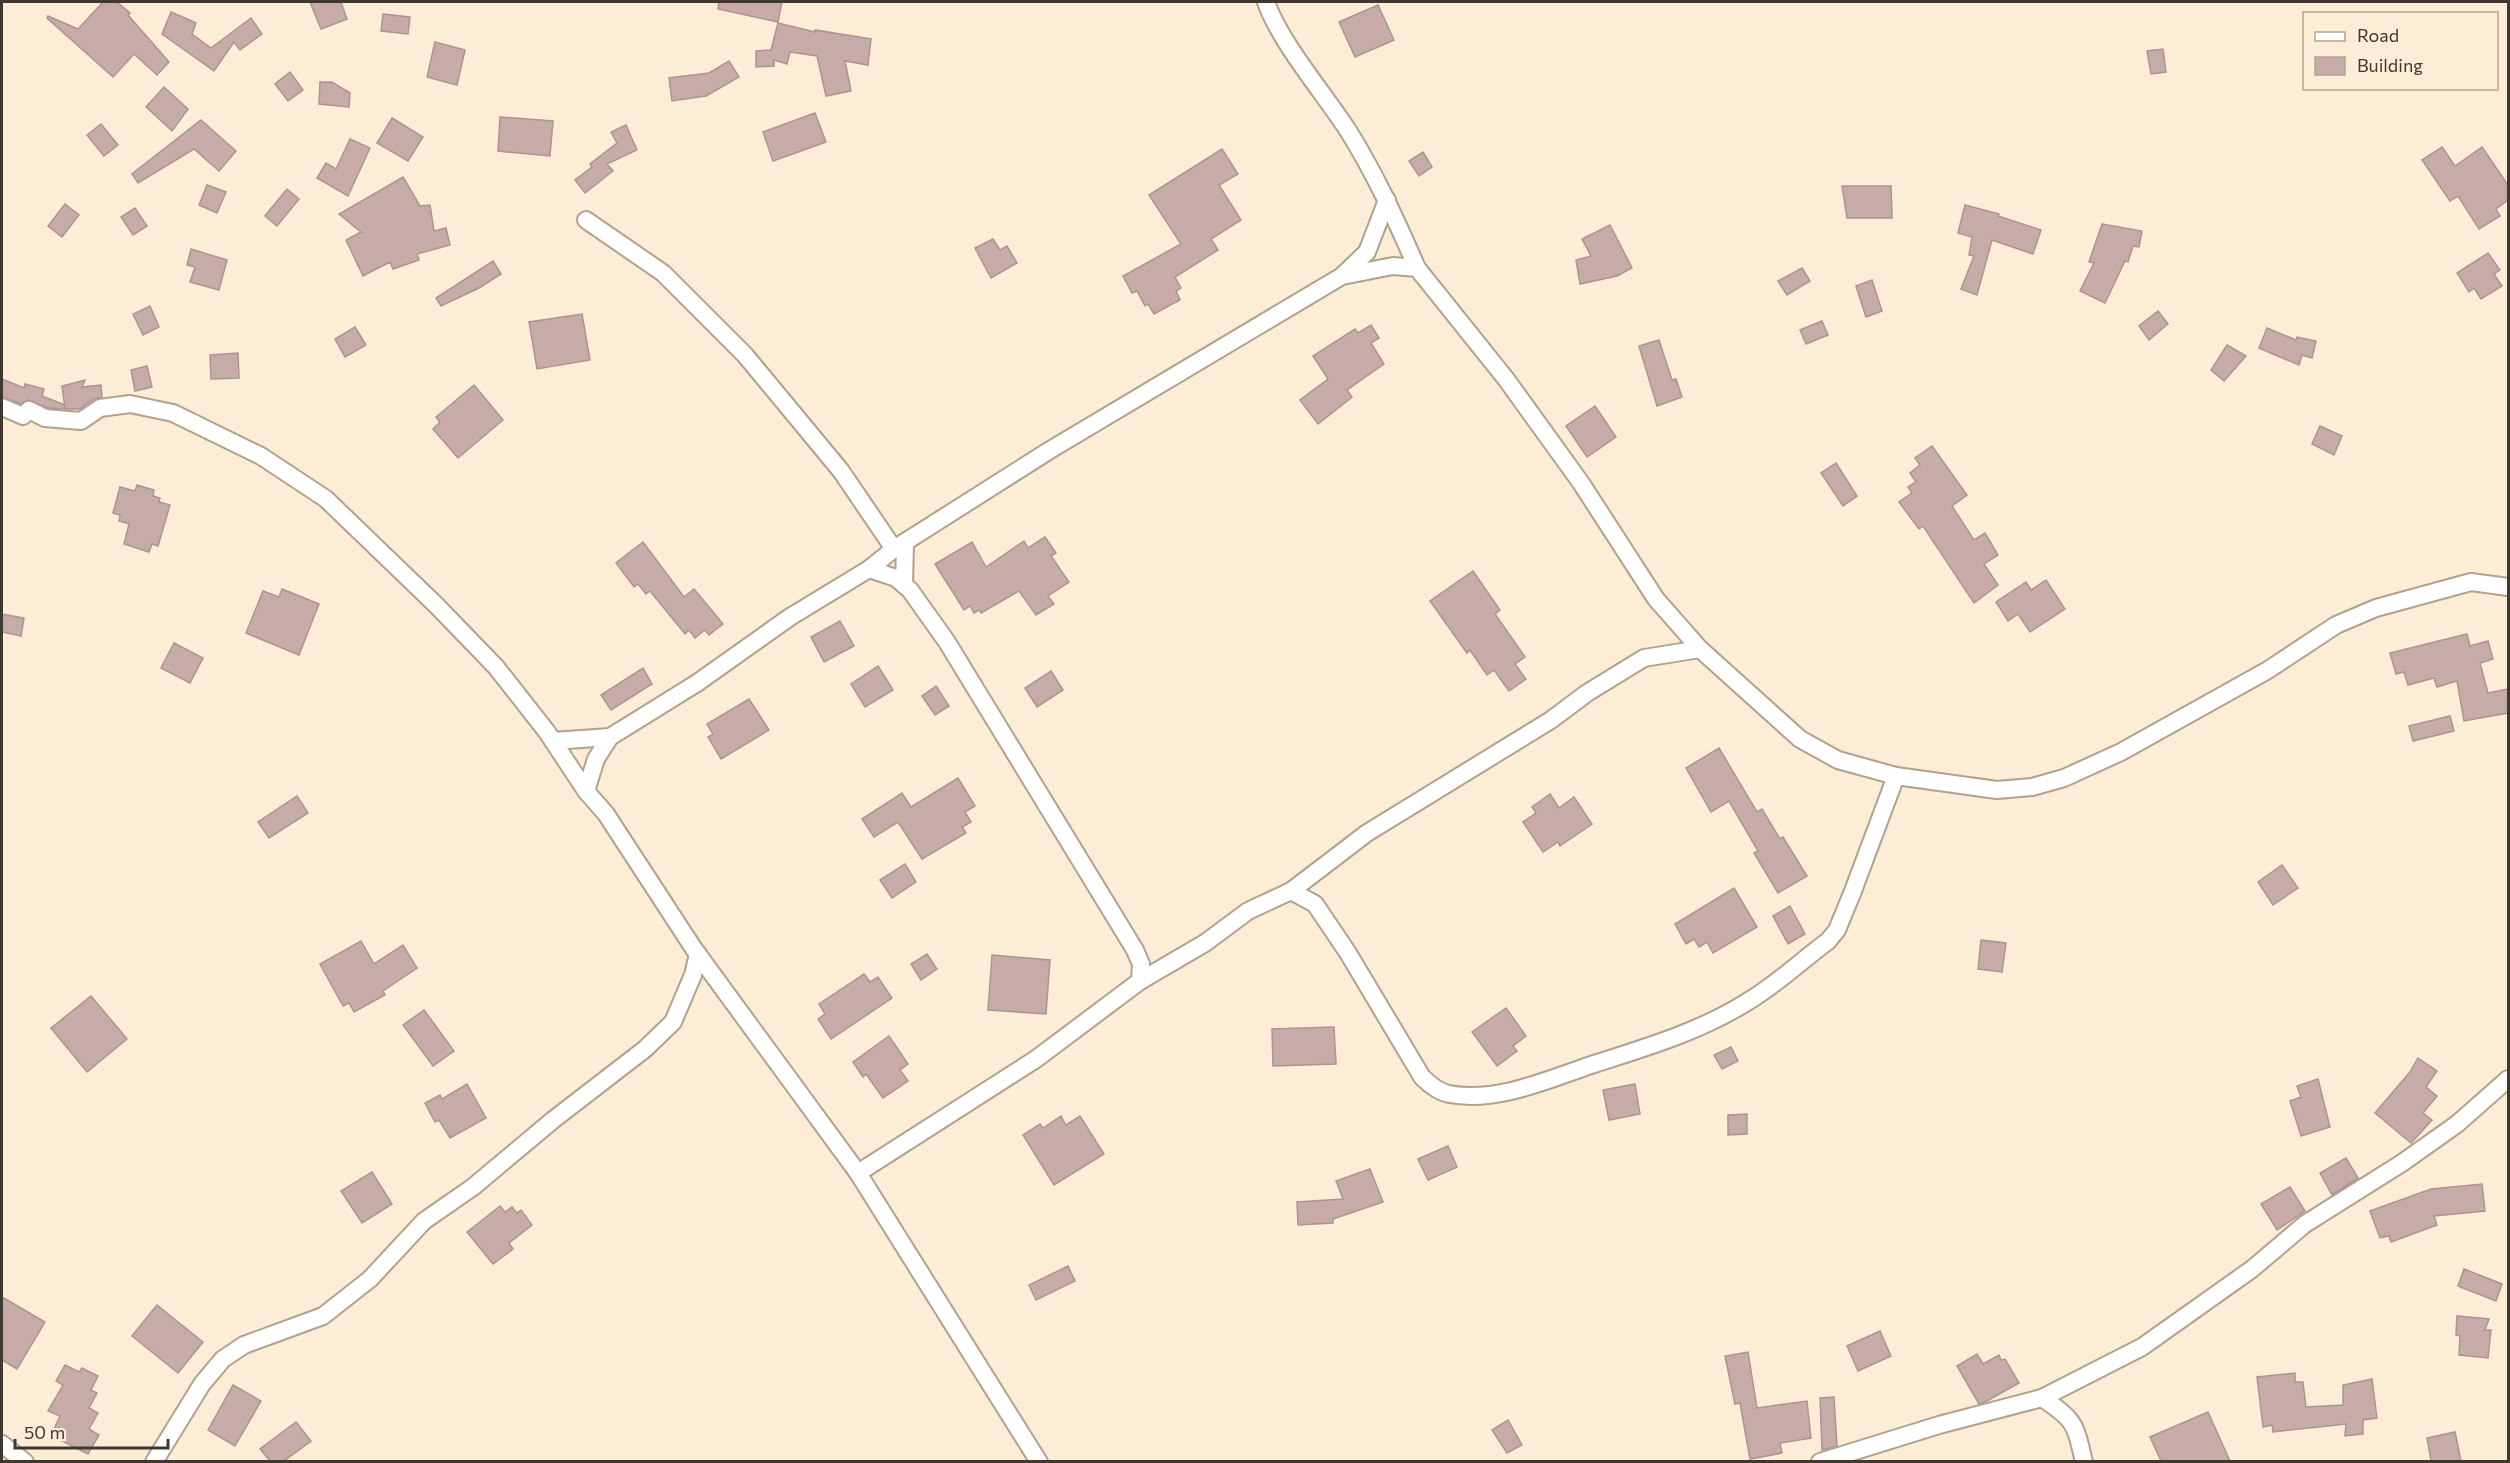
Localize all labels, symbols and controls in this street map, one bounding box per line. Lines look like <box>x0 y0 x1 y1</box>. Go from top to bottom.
legend <box>2303 12 2498 90</box>
text: Road <box>2357 24 2399 46</box>
text: Building <box>2357 54 2423 76</box>
scale bar <box>15 1412 168 1450</box>
text: 50 m <box>24 1421 65 1443</box>

